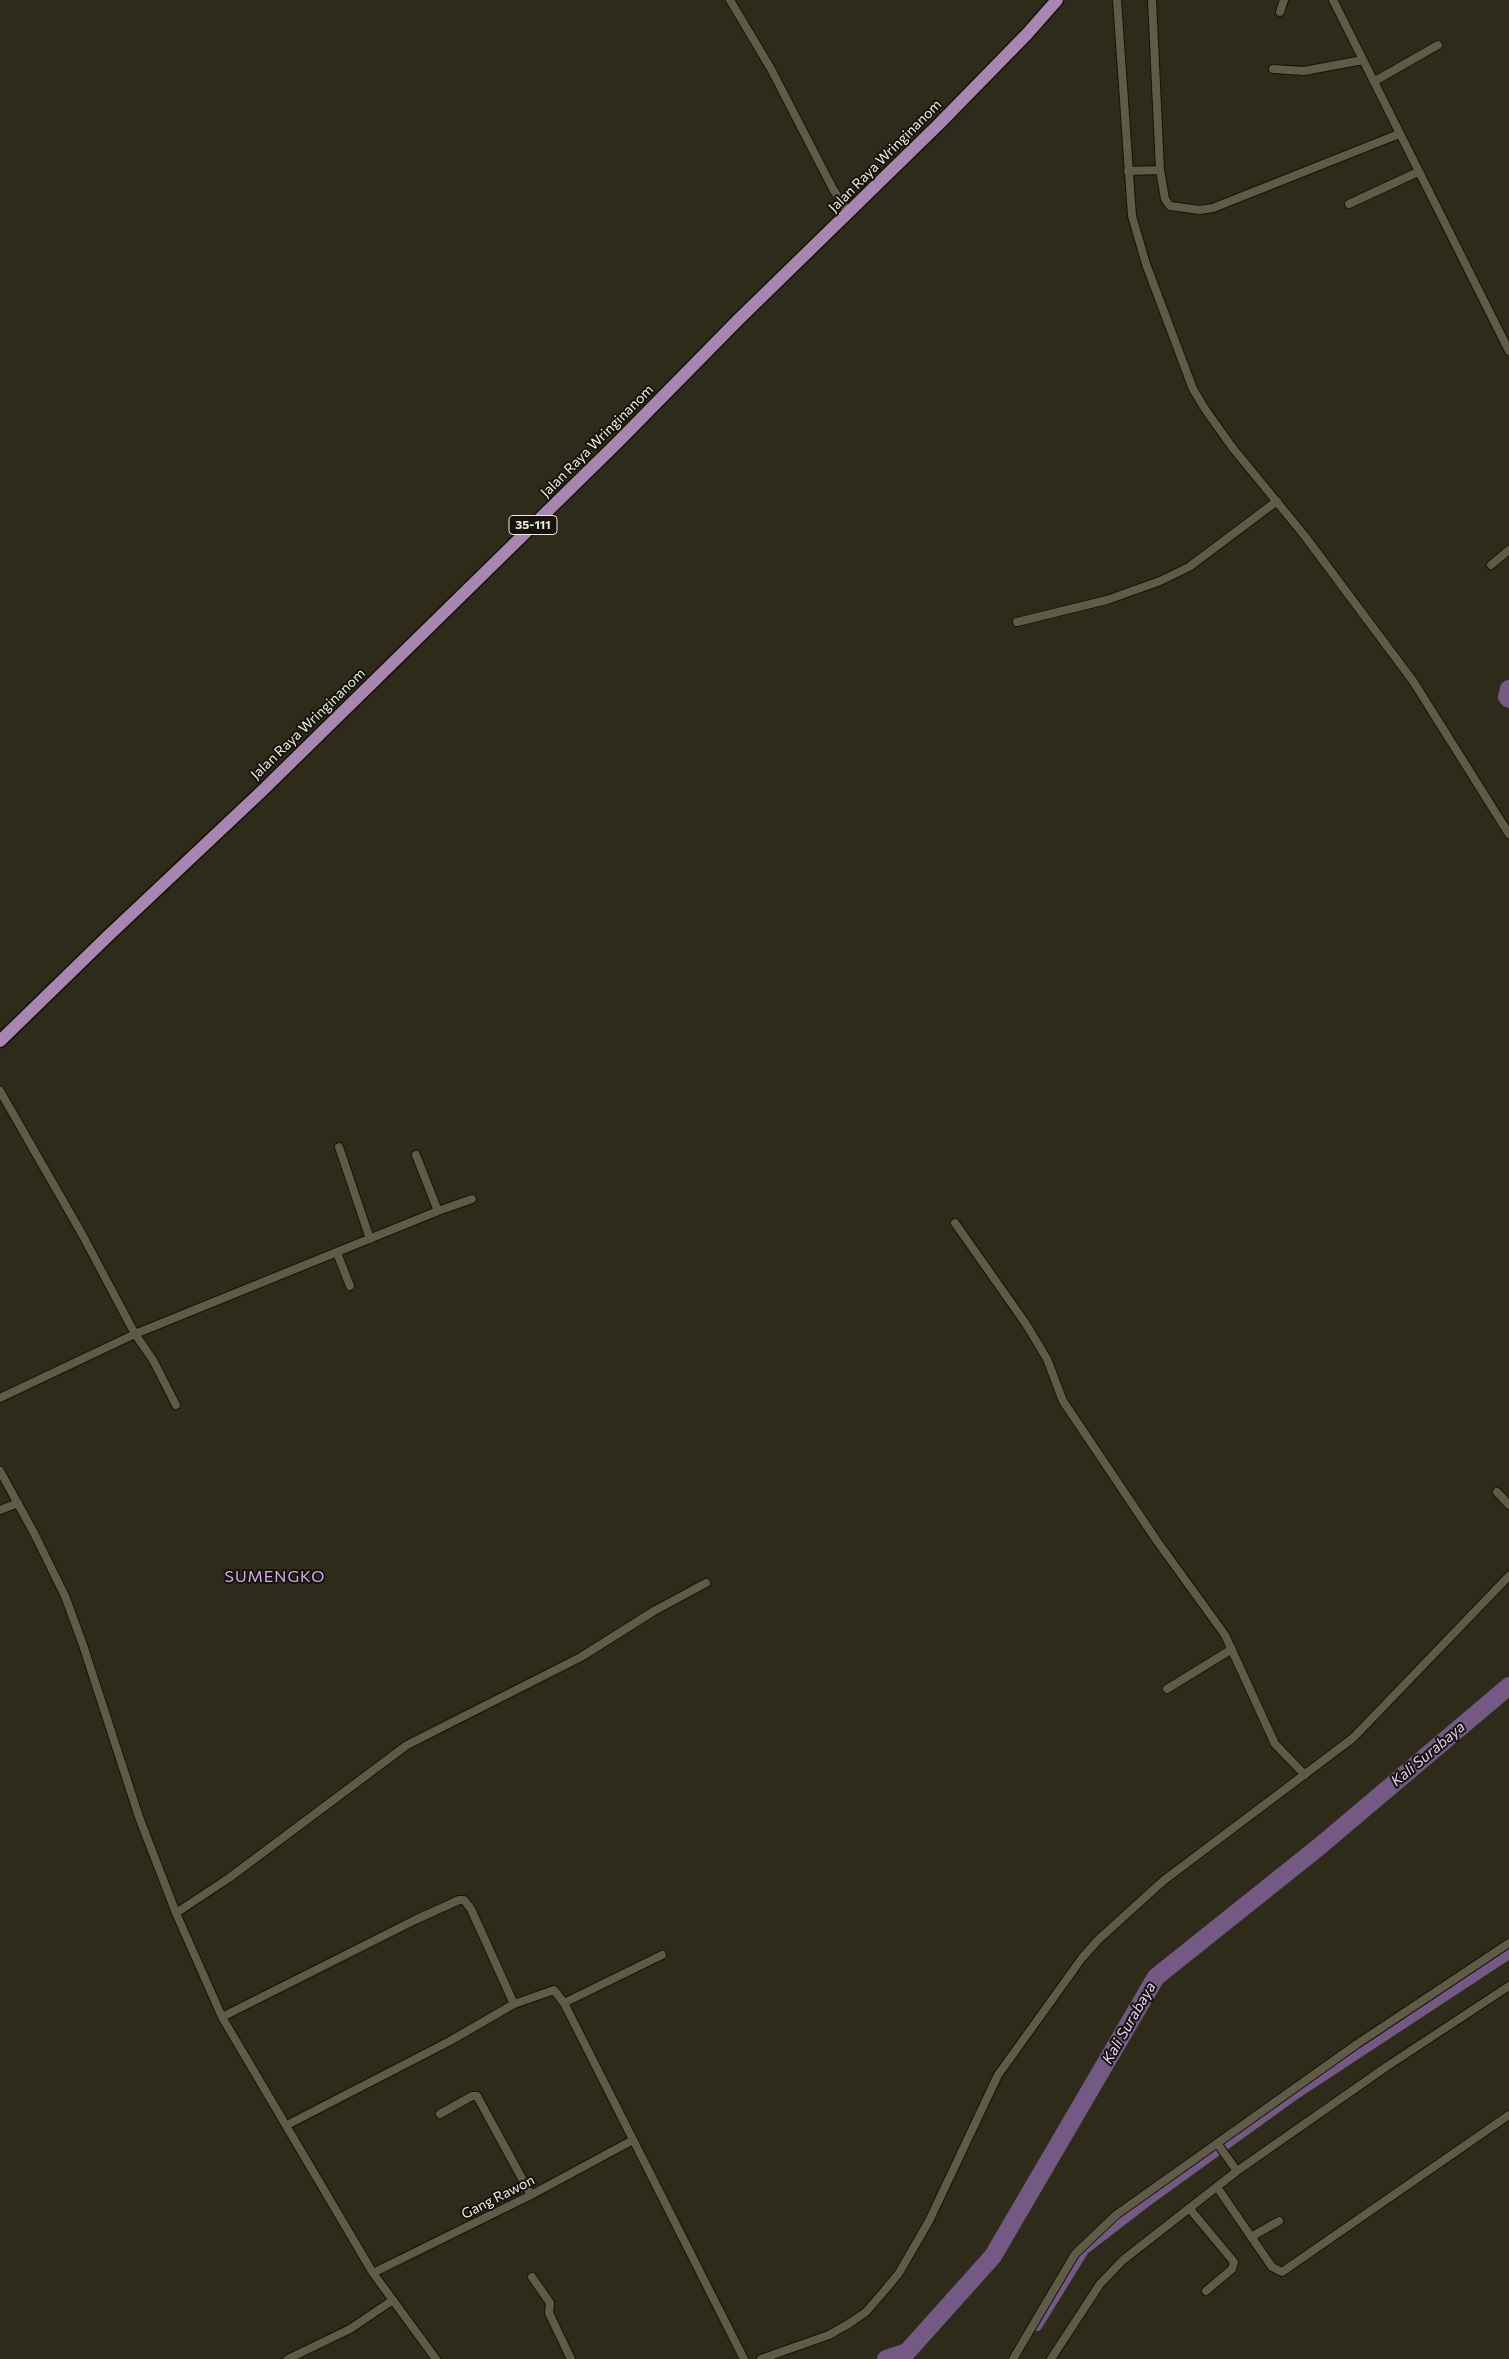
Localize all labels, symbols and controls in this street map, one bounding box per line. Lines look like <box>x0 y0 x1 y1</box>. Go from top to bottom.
street label: Jalan Raya Wringinanom <box>825 96 945 216</box>
street label: Jalan Raya Wringinanom <box>537 381 657 501</box>
road number: 35-111 <box>509 516 557 534</box>
street label: Jalan Raya Wringinanom <box>247 665 369 783</box>
district label: SUMENGKO <box>224 1567 326 1587</box>
water label: Kali Surabaya <box>1387 1718 1469 1790</box>
water label: Kali Surabaya <box>1098 1979 1160 2067</box>
street label: Gang Rawon <box>459 2171 537 2223</box>

